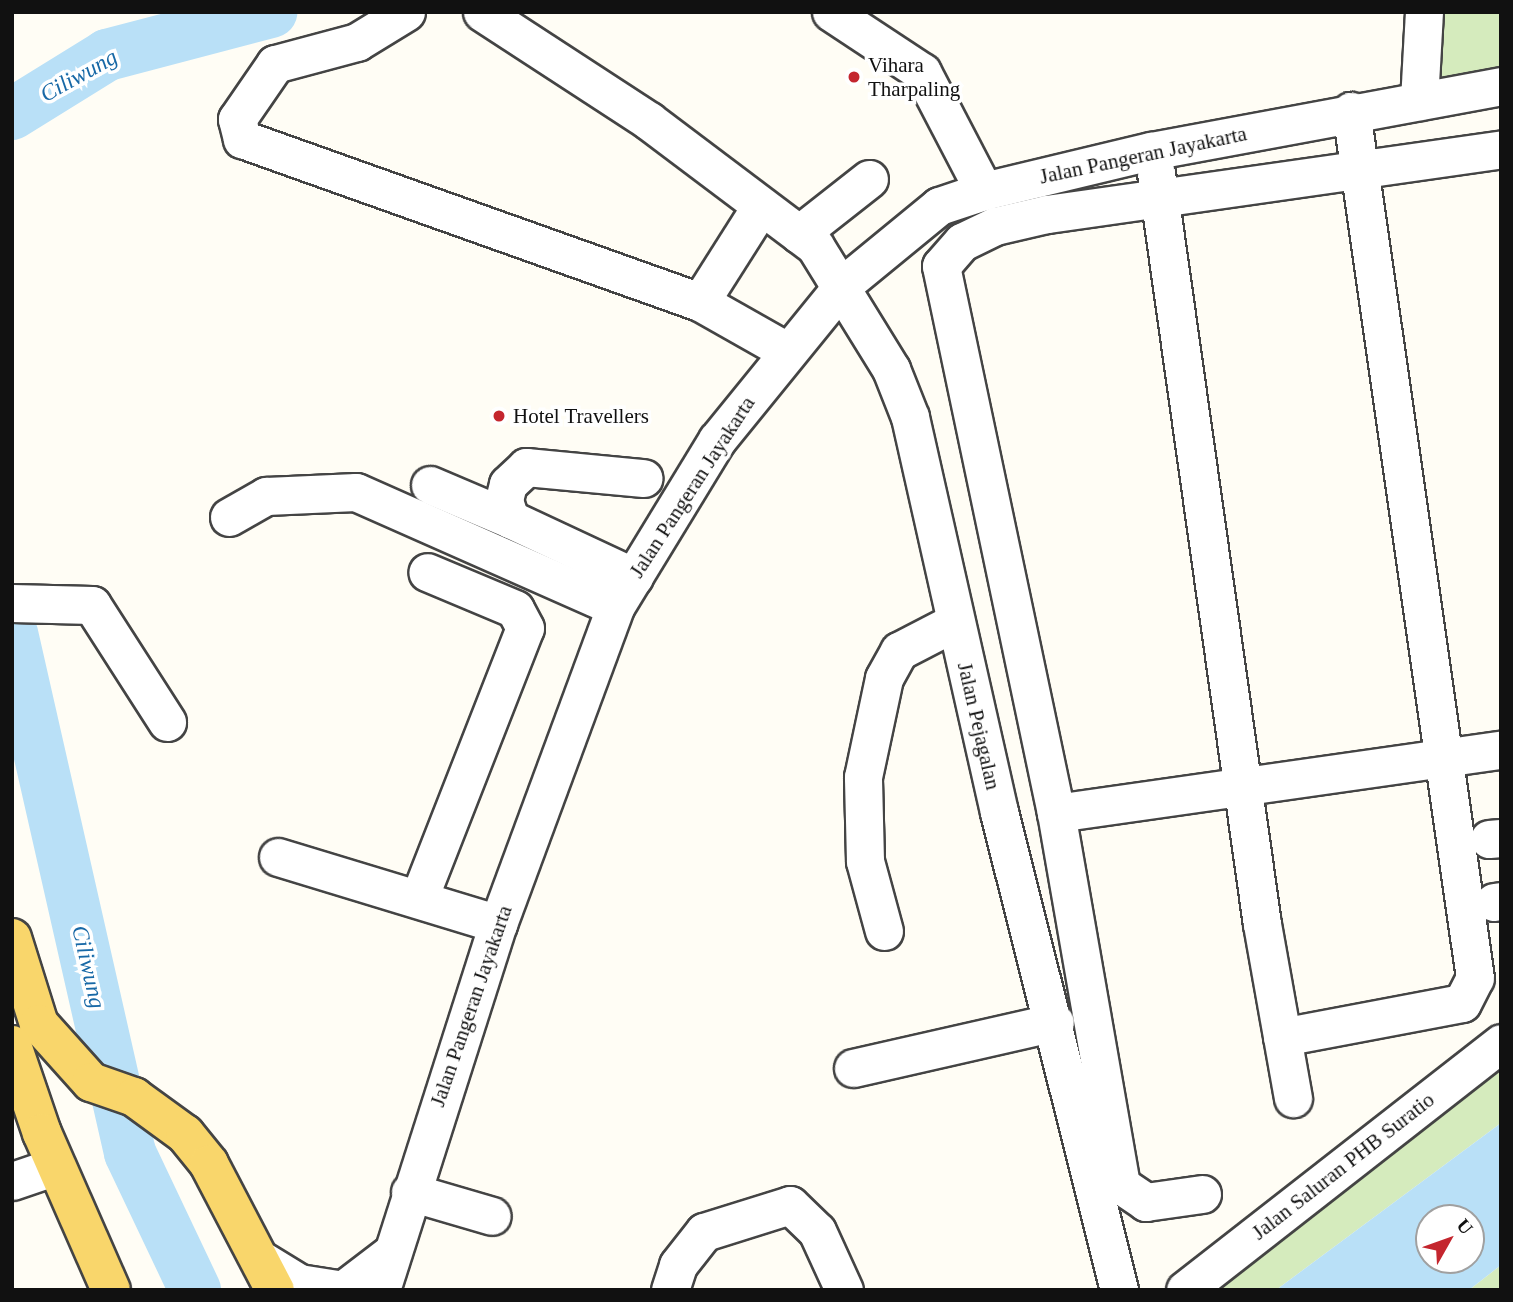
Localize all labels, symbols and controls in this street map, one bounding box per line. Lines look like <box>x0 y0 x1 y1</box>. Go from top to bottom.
water label: Ciliwung <box>35 43 123 109</box>
place label: Vihara Tharpaling <box>868 52 960 102</box>
marker: Vihara Tharpaling <box>846 69 862 85</box>
street label: Jalan Pangeran Jayakarta <box>1037 121 1249 189</box>
street label: Jalan Pangeran Jayakarta <box>624 392 760 582</box>
place label: Hotel Travellers <box>513 403 649 429</box>
marker: Hotel Travellers <box>491 408 507 424</box>
street label: Jalan Pejagalan <box>952 660 1006 792</box>
street label: Jalan Pangeran Jayakarta <box>425 902 517 1110</box>
water label: Ciliwung <box>65 923 111 1011</box>
street label: Jalan Saluran PHB Suratio <box>1247 1087 1439 1245</box>
north arrow <box>1415 1204 1485 1274</box>
text: U <box>1452 1214 1477 1238</box>

